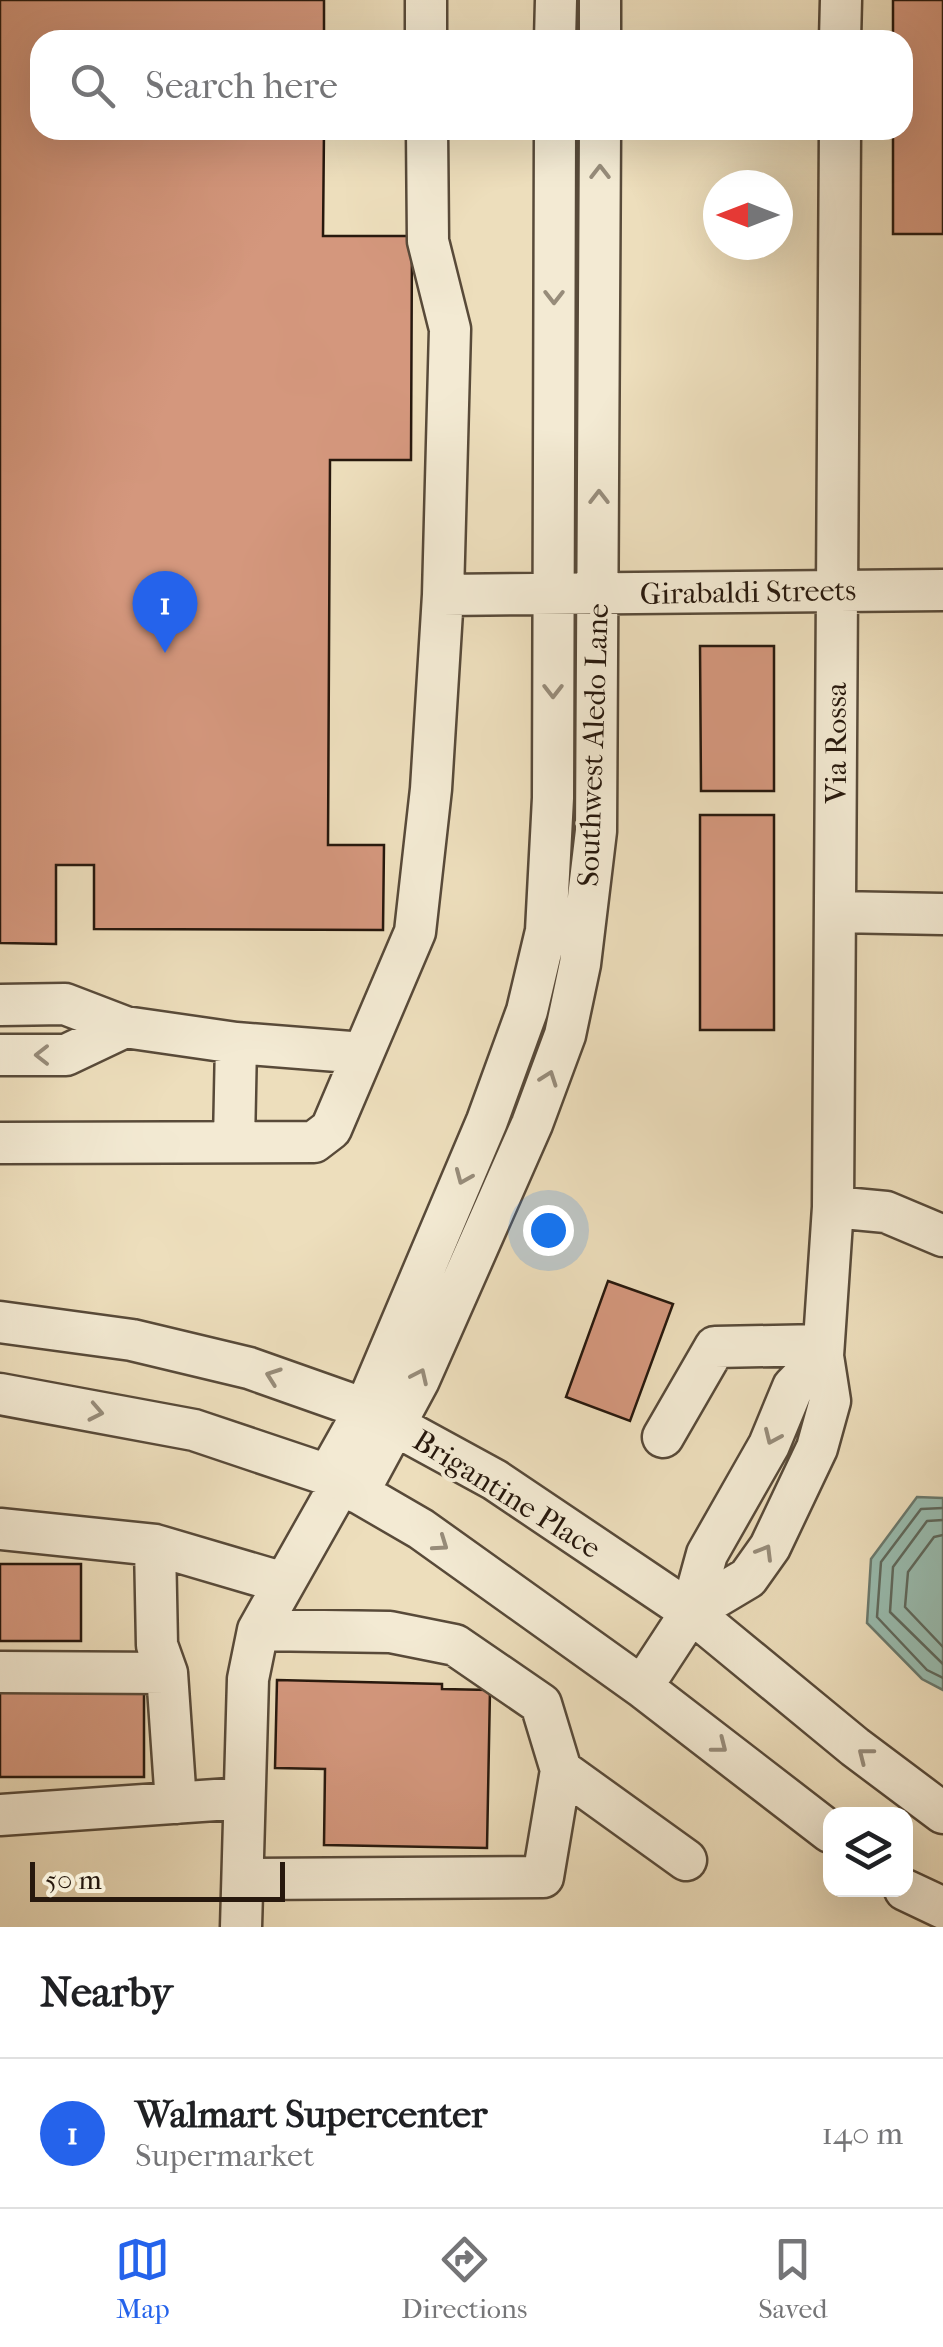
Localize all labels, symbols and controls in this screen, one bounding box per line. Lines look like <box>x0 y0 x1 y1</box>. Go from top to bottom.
search box <box>30 30 913 140</box>
icon: search <box>65 58 120 113</box>
text: Search here <box>145 63 338 108</box>
one-way arrow <box>589 163 611 178</box>
north arrow <box>703 170 793 260</box>
one-way arrow <box>543 290 565 306</box>
one-way arrow <box>588 488 610 504</box>
pin: 1 <box>132 570 198 653</box>
street label: Girabaldi Streets <box>640 573 856 612</box>
street label: Southwest Aledo Lane <box>571 603 616 887</box>
street label: Via Rossa <box>819 681 854 805</box>
one-way arrow <box>542 684 564 700</box>
one-way arrow <box>33 1044 48 1066</box>
one-way arrow <box>537 1070 558 1087</box>
one-way arrow <box>455 1167 475 1185</box>
your location <box>523 1205 574 1256</box>
one-way arrow <box>266 1367 283 1388</box>
one-way arrow <box>407 1368 427 1386</box>
one-way arrow <box>88 1401 104 1422</box>
street label: Brigantine Place <box>406 1423 607 1566</box>
one-way arrow <box>764 1427 784 1445</box>
one-way arrow <box>430 1532 449 1550</box>
one-way arrow <box>753 1545 772 1563</box>
one-way arrow <box>709 1734 727 1752</box>
one-way arrow <box>858 1749 876 1767</box>
map controls <box>823 1807 913 1897</box>
button: layers <box>823 1807 913 1897</box>
scale bar <box>30 1857 285 1902</box>
text: 50 m <box>45 1863 102 1896</box>
text: Nearby <box>40 1968 172 2017</box>
text: Walmart Supercenter <box>135 2092 487 2137</box>
text: 1 <box>67 2115 78 2152</box>
text: 140 m <box>822 2115 903 2152</box>
text: Supermarket <box>135 2137 314 2174</box>
tab: Map <box>115 2232 170 2325</box>
tab: Directions <box>401 2232 527 2325</box>
tab: Saved <box>758 2232 828 2325</box>

